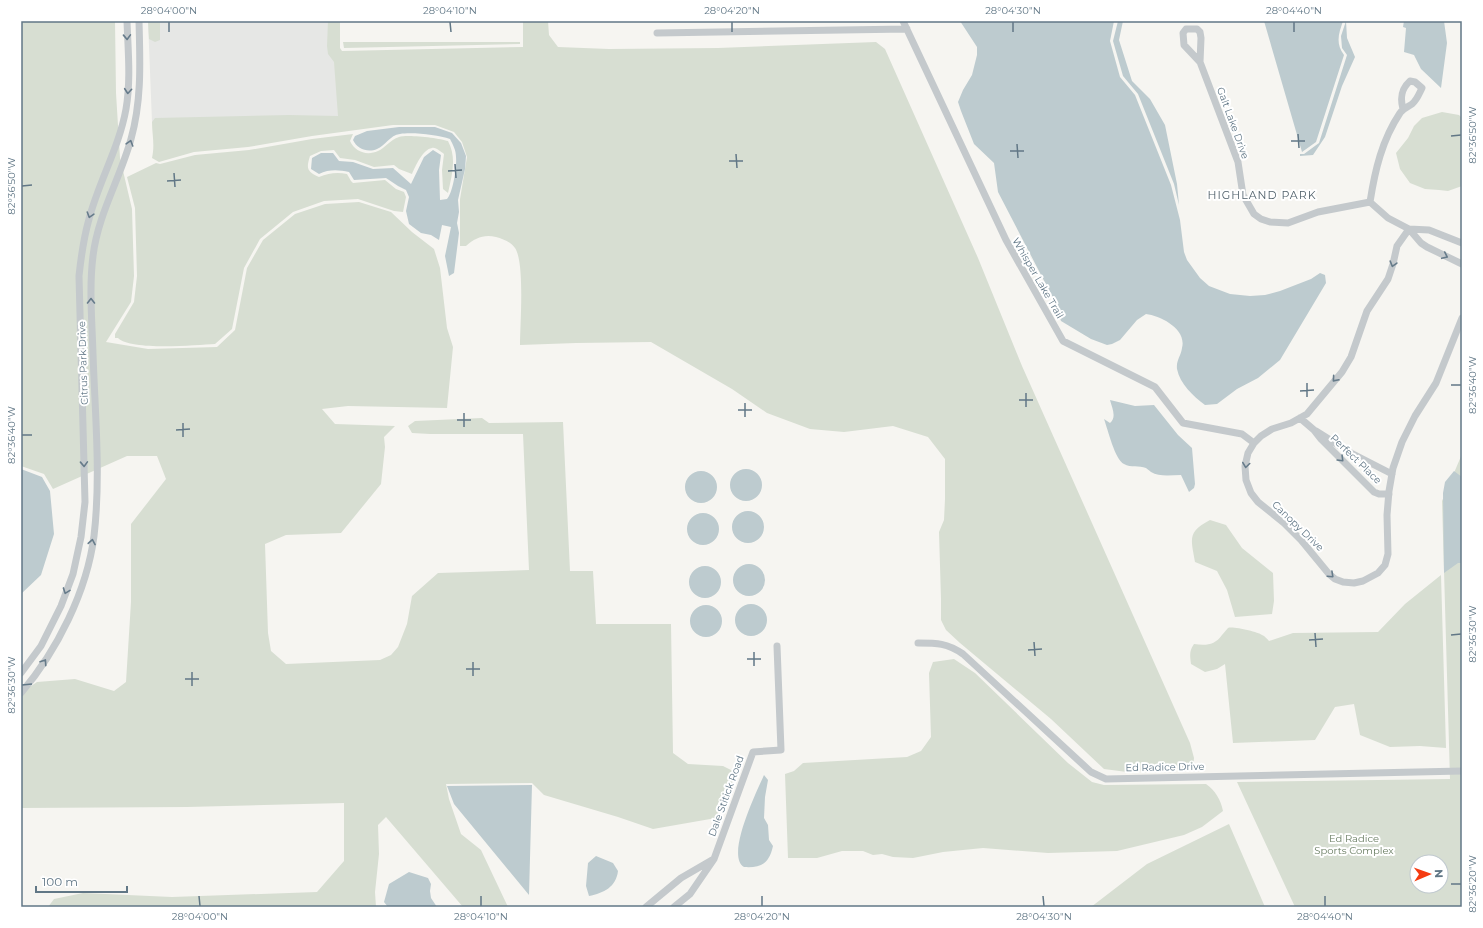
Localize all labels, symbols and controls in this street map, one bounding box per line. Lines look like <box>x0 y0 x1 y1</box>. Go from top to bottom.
text: 28°04'00"N <box>141 4 197 17</box>
text: 28°04'10"N <box>423 4 477 17</box>
text: 28°04'20"N <box>704 4 760 17</box>
text: 28°04'30"N <box>985 4 1041 17</box>
text: 28°04'40"N <box>1266 4 1322 17</box>
one-way arrow <box>123 34 132 40</box>
street label: Galt Lake Drive <box>1214 85 1252 161</box>
one-way arrow <box>123 88 132 94</box>
text: 82°36'50"W <box>1466 106 1479 164</box>
one-way arrow <box>125 140 134 147</box>
text: 82°36'50"W <box>5 157 18 215</box>
district label: HIGHLAND PARK <box>1207 188 1317 202</box>
one-way arrow <box>86 212 95 219</box>
street label: Whisper Lake Trail <box>1010 235 1066 321</box>
one-way arrow <box>1441 251 1449 259</box>
one-way arrow <box>1389 260 1398 267</box>
one-way arrow <box>87 298 95 304</box>
street label: Citrus Park Drive <box>75 321 91 405</box>
text: 82°36'40"W <box>1466 356 1479 414</box>
one-way arrow <box>1333 374 1340 382</box>
text: 82°36'40"W <box>5 406 18 464</box>
street label: Perfect Place <box>1328 431 1384 487</box>
one-way arrow <box>1336 454 1344 462</box>
one-way arrow <box>79 461 88 467</box>
one-way arrow <box>1242 462 1251 468</box>
street label: Canopy Drive <box>1269 498 1327 554</box>
one-way arrow <box>88 539 96 546</box>
one-way arrow <box>1326 570 1334 577</box>
one-way arrow <box>63 588 71 595</box>
text: 82°36'30"W <box>1466 605 1479 663</box>
text: 82°36'30"W <box>5 656 18 714</box>
one-way arrow <box>40 659 47 666</box>
street label: Dale Stitick Road <box>705 754 747 838</box>
street label: Ed Radice Drive <box>1125 760 1205 774</box>
park label: Ed Radice Sports Complex <box>1314 832 1394 857</box>
north arrow <box>1409 854 1449 894</box>
text: 82°36'20"W <box>1466 855 1479 913</box>
scale bar <box>36 868 127 894</box>
text: N <box>1432 869 1446 878</box>
text: 100 m <box>42 874 78 889</box>
text: 28°04'00"N <box>172 910 228 923</box>
text: 28°04'10"N <box>454 910 508 923</box>
text: 28°04'20"N <box>734 910 790 923</box>
text: 28°04'30"N <box>1016 910 1072 923</box>
text: 28°04'40"N <box>1297 910 1353 923</box>

